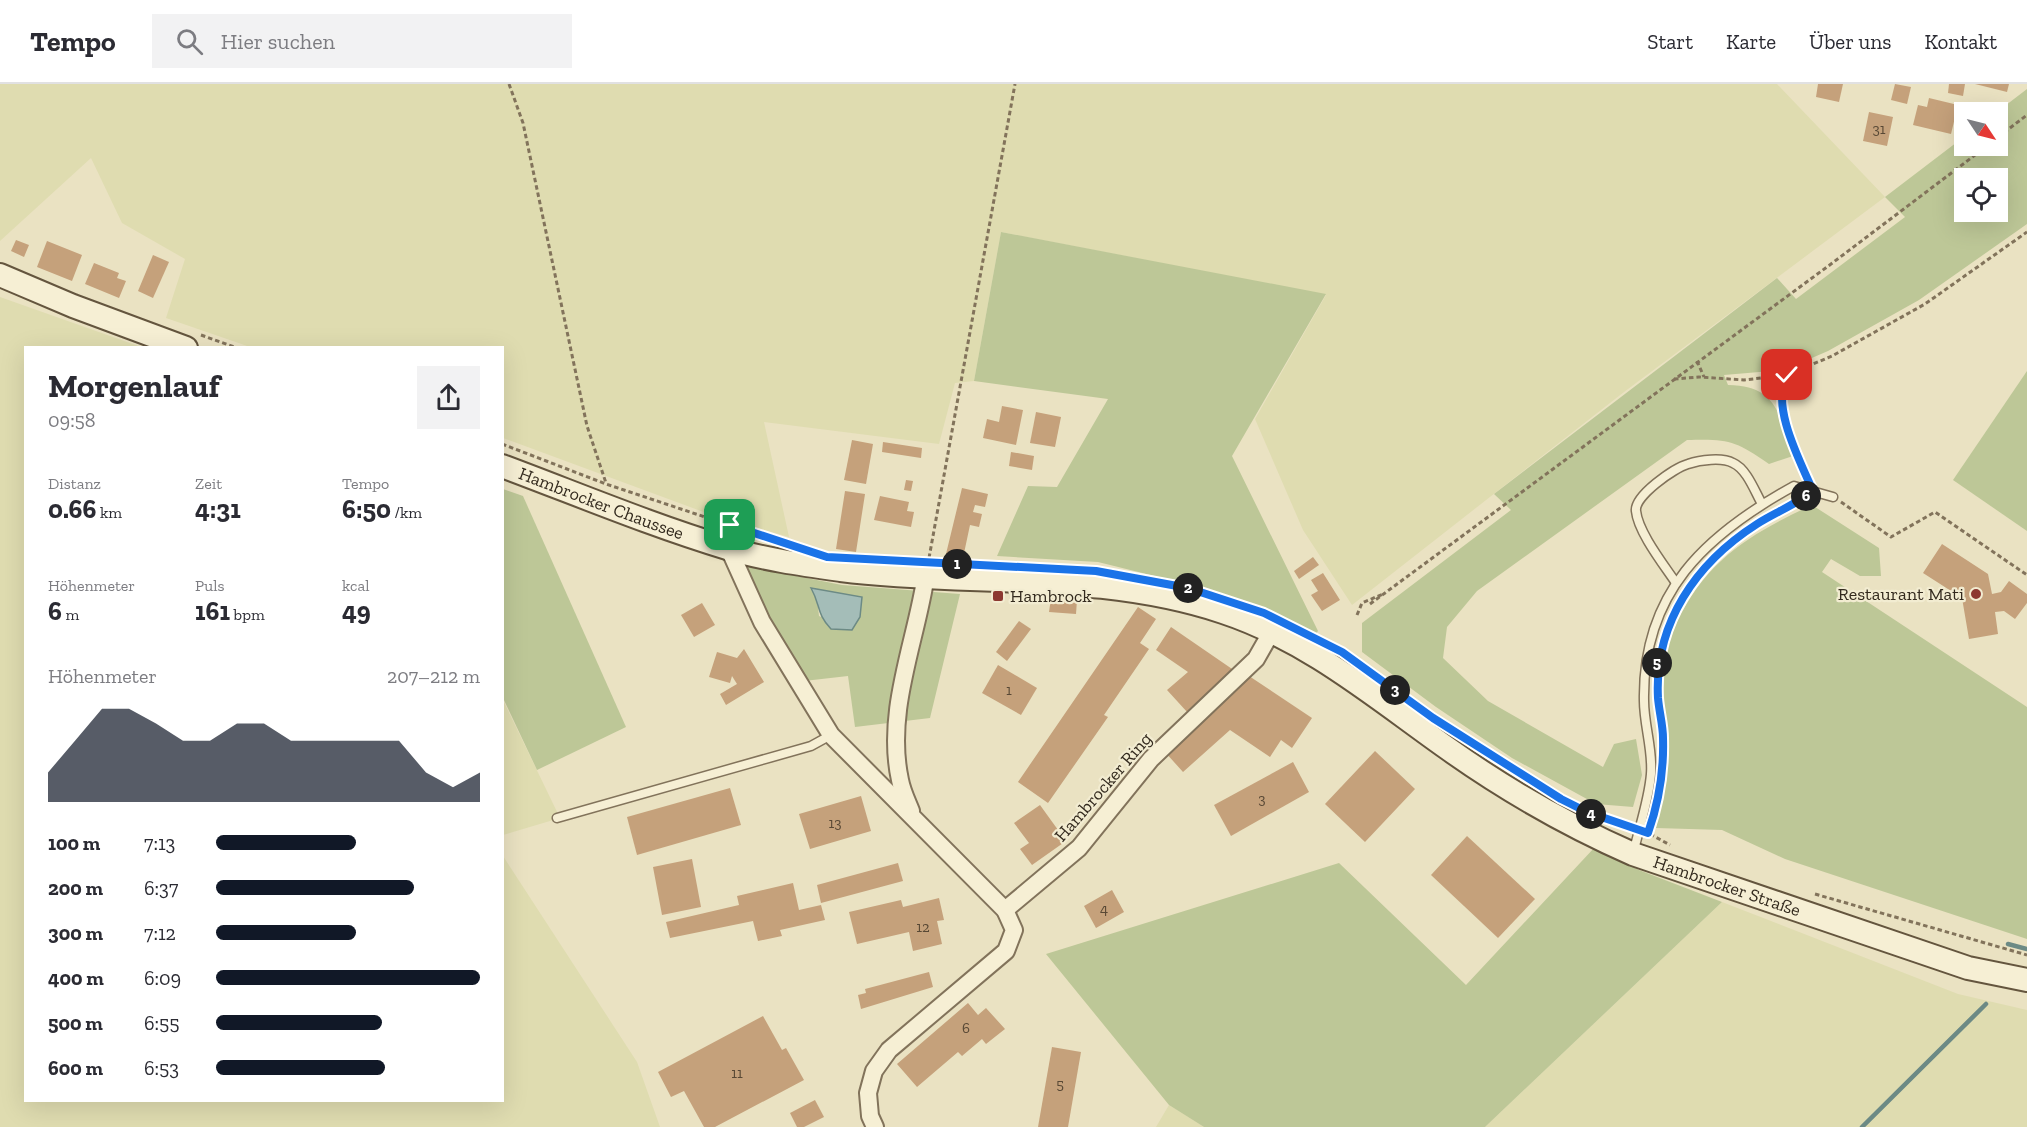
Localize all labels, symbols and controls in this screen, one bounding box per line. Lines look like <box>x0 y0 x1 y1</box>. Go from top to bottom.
search box <box>152 14 572 68</box>
text: Tempo <box>30 25 116 58</box>
icon: search <box>173 25 206 58</box>
text: Hier suchen <box>221 28 335 55</box>
text: Start <box>1647 29 1693 54</box>
text: Karte <box>1726 29 1776 54</box>
text: Über uns <box>1809 29 1891 54</box>
text: Kontakt <box>1924 29 1997 54</box>
north arrow <box>1954 102 2008 156</box>
map controls <box>1954 102 2008 222</box>
house number: 31 <box>1872 120 1886 138</box>
button: locate <box>1954 168 2008 222</box>
pin <box>1761 349 1812 400</box>
icon: check <box>1770 358 1803 391</box>
text: Morgenlauf <box>48 366 220 405</box>
button: share <box>417 366 480 429</box>
text: 09:58 <box>48 408 96 432</box>
street label: Hambrocker Chaussee <box>516 462 687 544</box>
text: Distanz <box>48 474 101 493</box>
text: Zeit <box>195 474 222 493</box>
text: Tempo <box>342 474 389 493</box>
pin: 6 <box>1791 481 1821 511</box>
text: 6 <box>1802 486 1810 505</box>
text: 0.66 <box>48 493 96 525</box>
text: 4:31 <box>195 493 241 525</box>
text: 6:50 <box>342 493 391 525</box>
pin <box>704 499 755 550</box>
text: km <box>96 503 122 522</box>
text: /km <box>391 503 422 522</box>
icon: arrive <box>713 508 746 541</box>
pin: 1 <box>942 549 972 579</box>
text: 1 <box>954 554 960 573</box>
pin: 2 <box>1173 573 1203 603</box>
text: Höhenmeter <box>48 576 135 595</box>
text: Puls <box>195 576 224 595</box>
text: kcal <box>342 576 369 595</box>
text: 2 <box>1184 578 1192 597</box>
place label: Restaurant Mati <box>1838 583 1964 605</box>
place label: Hambrock <box>1010 585 1092 607</box>
marker: Restaurant Mati <box>1969 587 1983 601</box>
marker: Hambrock <box>991 589 1005 603</box>
text: 6 <box>48 595 62 627</box>
text: 161 <box>195 595 230 627</box>
text: 49 <box>342 595 371 627</box>
text: m <box>62 605 79 624</box>
text: bpm <box>230 605 265 624</box>
pin: 5 <box>1642 648 1672 678</box>
text: 5 <box>1653 653 1661 672</box>
text: Höhenmeter <box>48 664 157 688</box>
text: 207–212 m <box>387 664 480 688</box>
pin: 3 <box>1380 675 1410 705</box>
text: 3 <box>1391 680 1399 699</box>
house number: 1 <box>1006 681 1012 699</box>
street label: Hambrocker Ring <box>1050 728 1157 846</box>
house number: 3 <box>1258 790 1266 808</box>
pin: 4 <box>1576 799 1606 829</box>
text: 4 <box>1586 804 1596 823</box>
house number: 13 <box>828 814 842 832</box>
text: 100 m <box>48 831 100 855</box>
text: 7:13 <box>144 831 175 855</box>
street label: Hambrocker Straße <box>1650 851 1803 921</box>
text: 200 m <box>48 876 103 900</box>
text: 6:37 <box>144 876 178 900</box>
house number: 4 <box>1100 900 1108 918</box>
house number: 12 <box>916 918 930 936</box>
text: 300 m <box>48 921 103 945</box>
text: 7:12 <box>144 921 176 945</box>
text: 400 m <box>48 966 104 990</box>
text: 6:09 <box>144 966 181 990</box>
text: 500 m <box>48 1011 103 1035</box>
text: 6:55 <box>144 1011 180 1035</box>
house number: 6 <box>962 1019 970 1037</box>
text: 600 m <box>48 1056 103 1080</box>
text: 6:53 <box>144 1056 179 1080</box>
house number: 11 <box>731 1064 743 1082</box>
house number: 5 <box>1056 1075 1064 1093</box>

